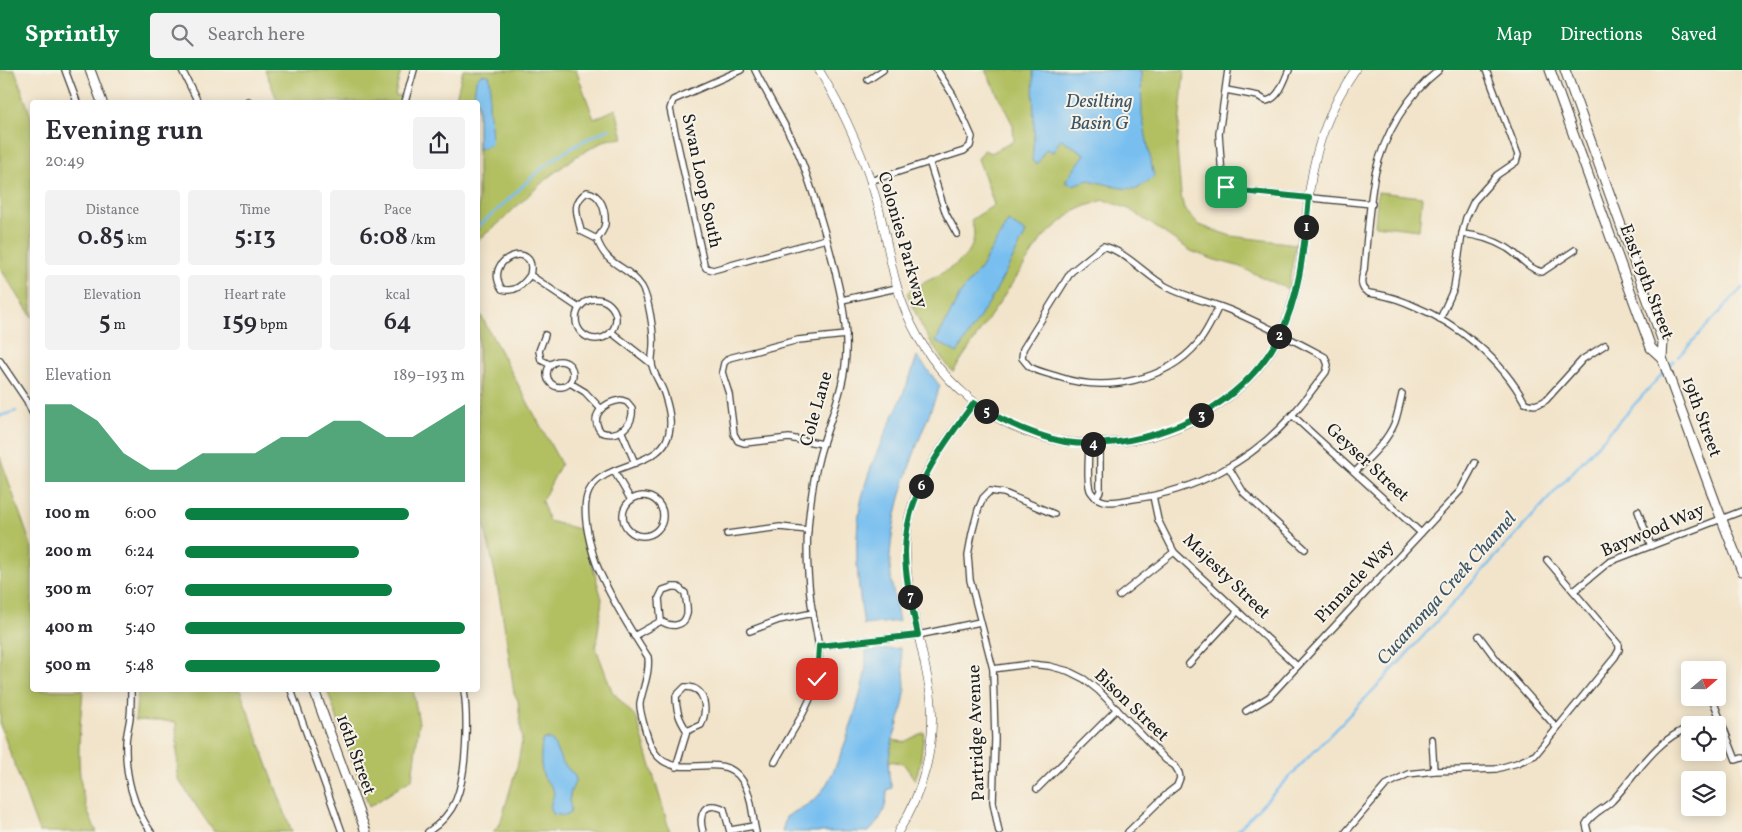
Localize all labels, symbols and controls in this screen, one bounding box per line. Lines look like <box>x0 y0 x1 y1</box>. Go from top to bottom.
search box <box>150 13 500 58</box>
text: Sprintly <box>25 18 120 52</box>
icon: search <box>168 21 196 49</box>
text: Search here <box>208 22 305 48</box>
text: Map <box>1496 23 1532 48</box>
text: Directions <box>1560 23 1643 48</box>
text: Saved <box>1671 23 1717 48</box>
water label: Desilting Basin G <box>1066 89 1132 137</box>
street label: Swan Loop South <box>675 111 728 251</box>
text: Evening run <box>45 112 204 151</box>
button: share <box>413 117 465 169</box>
text: 20:49 <box>45 151 84 173</box>
pin <box>1205 166 1247 208</box>
street label: Colonies Parkway <box>871 169 934 311</box>
icon: arrive <box>1212 173 1240 201</box>
text: Distance <box>86 201 139 220</box>
text: Time <box>240 201 270 220</box>
text: Pace <box>384 201 412 220</box>
pin: 1 <box>1294 214 1318 240</box>
text: 1 <box>1304 218 1309 237</box>
text: 0.85 <box>78 220 124 255</box>
text: 5:13 <box>234 220 276 255</box>
text: 6:08 <box>359 220 408 255</box>
street label: East 19th Street <box>1613 221 1679 343</box>
text: km <box>124 231 147 250</box>
text: /km <box>408 231 436 250</box>
text: Elevation <box>83 286 141 305</box>
text: Heart rate <box>224 286 286 305</box>
text: kcal <box>385 286 410 305</box>
text: 5 <box>99 305 111 340</box>
text: 159 <box>222 305 257 340</box>
text: 64 <box>384 305 412 340</box>
text: m <box>111 316 126 335</box>
text: bpm <box>257 316 288 335</box>
pin: 2 <box>1266 324 1292 348</box>
text: 2 <box>1276 327 1283 346</box>
text: Elevation <box>45 365 112 387</box>
text: 189–193 m <box>393 365 465 387</box>
street label: Cole Lane <box>794 369 840 449</box>
street label: 19th Street <box>1675 373 1727 461</box>
pin: 5 <box>974 398 998 424</box>
text: 5 <box>983 402 990 421</box>
pin: 3 <box>1188 402 1214 428</box>
text: 3 <box>1198 406 1205 425</box>
street label: Geyser Street <box>1320 418 1414 508</box>
pin: 4 <box>1080 432 1106 456</box>
text: 4 <box>1089 435 1098 454</box>
pin: 6 <box>908 474 934 498</box>
text: 6 <box>918 477 925 496</box>
street label: Baywood Way <box>1597 498 1709 564</box>
text: 100 m <box>45 503 90 525</box>
text: 6:00 <box>125 503 156 525</box>
water label: Cucamonga Creek Channel <box>1371 506 1523 671</box>
street label: Majesty Street <box>1177 529 1275 625</box>
street label: Pinnacle Way <box>1310 535 1400 629</box>
text: 200 m <box>45 541 92 563</box>
text: 6:24 <box>125 541 155 563</box>
text: 300 m <box>45 579 91 601</box>
text: 6:07 <box>125 579 154 601</box>
pin: 7 <box>898 584 922 610</box>
text: 7 <box>907 588 914 607</box>
text: 400 m <box>45 617 93 639</box>
text: 5:40 <box>125 617 155 639</box>
text: 500 m <box>45 655 91 677</box>
text: 5:48 <box>125 655 154 677</box>
pin <box>796 658 838 700</box>
north arrow <box>1681 661 1726 706</box>
map controls <box>1681 661 1726 816</box>
street label: Partridge Avenue <box>962 664 992 802</box>
street label: Bison Street <box>1088 664 1174 748</box>
icon: check <box>803 665 831 693</box>
street label: 16th Street <box>329 711 381 799</box>
button: locate <box>1681 716 1726 761</box>
button: layers <box>1681 771 1726 816</box>

